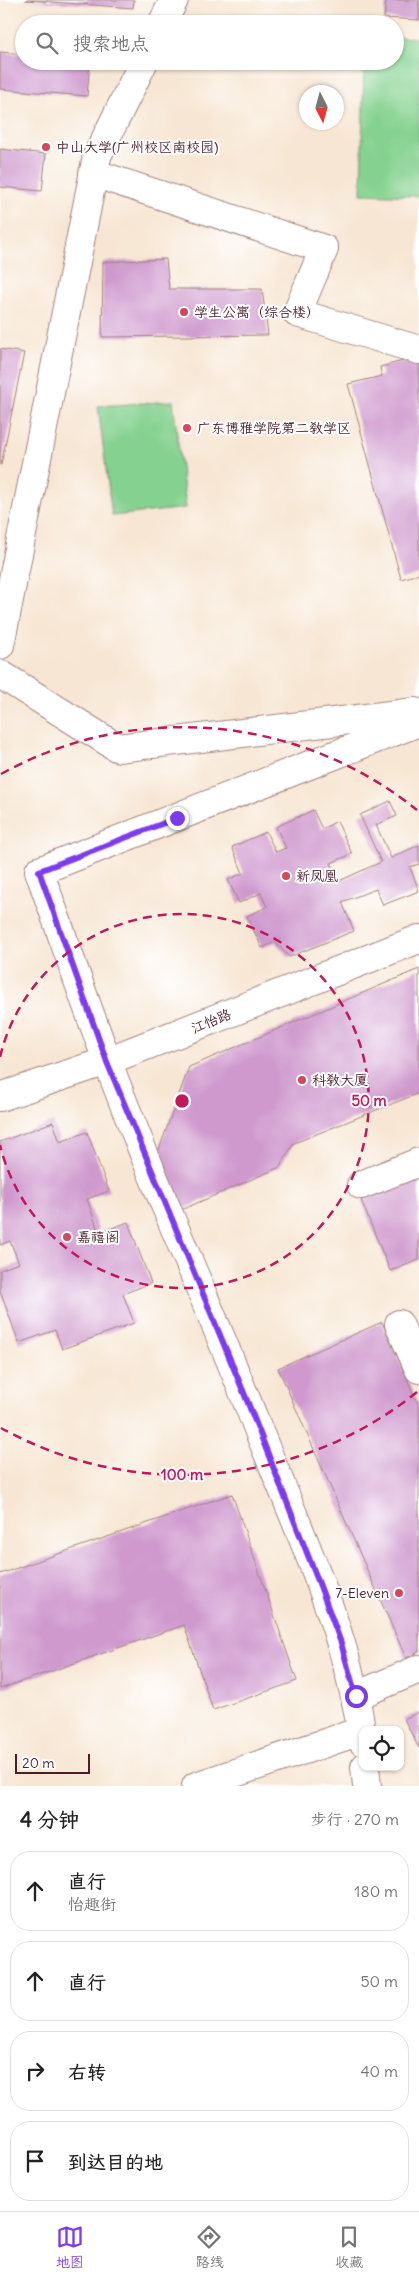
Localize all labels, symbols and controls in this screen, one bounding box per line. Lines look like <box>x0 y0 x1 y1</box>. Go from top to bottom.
search box <box>15 15 404 70</box>
icon: search <box>33 29 61 57</box>
text: 搜索地点 <box>73 31 149 55</box>
north arrow <box>299 85 344 130</box>
place label: 中山大学(广州校区南校园) <box>56 138 218 156</box>
marker: 中山大学(广州校区南校园) <box>40 141 52 153</box>
place label: 学生公寓（综合楼） <box>194 303 320 321</box>
marker: 学生公寓（综合楼） <box>178 306 190 318</box>
place label: 广东博雅学院第二教学区 <box>197 419 351 437</box>
marker: 广东博雅学院第二教学区 <box>181 422 193 434</box>
route end <box>166 807 189 830</box>
place label: 新凤凰 <box>296 867 338 885</box>
marker: 新凤凰 <box>280 870 292 882</box>
street label: 江怡路 <box>188 1005 234 1037</box>
place label: 科教大厦 <box>312 1071 368 1089</box>
marker: 科教大厦 <box>296 1074 308 1086</box>
text: 50 m <box>351 1091 387 1110</box>
centre of rings <box>173 1092 191 1110</box>
place label: 嘉禧阁 <box>77 1228 119 1246</box>
marker: 嘉禧阁 <box>61 1231 73 1243</box>
text: 100 m <box>161 1465 203 1484</box>
place label: 7-Eleven <box>335 1584 389 1602</box>
marker: 7-Eleven <box>393 1587 405 1599</box>
route start <box>345 1685 368 1708</box>
map controls <box>359 1726 404 1771</box>
button: locate <box>359 1726 404 1771</box>
scale bar <box>15 1751 90 1774</box>
text: 20 m <box>22 1754 55 1772</box>
text: 4 分钟 <box>20 1806 79 1833</box>
text: 步行 · 270 m <box>311 1809 399 1829</box>
text: 直行 <box>68 1869 106 1893</box>
icon: ahead <box>21 1877 49 1905</box>
text: 180 m <box>354 1881 398 1901</box>
text: 怡趣街 <box>68 1894 116 1914</box>
icon: ahead <box>21 1967 49 1995</box>
text: 直行 <box>68 1970 106 1994</box>
text: 50 m <box>360 1971 398 1991</box>
icon: right <box>21 2057 49 2085</box>
text: 右转 <box>68 2060 106 2084</box>
text: 40 m <box>360 2061 398 2081</box>
icon: arrive <box>21 2147 49 2175</box>
text: 到达目的地 <box>68 2150 163 2174</box>
tab: 地图 <box>56 2223 84 2271</box>
tab: 路线 <box>195 2223 223 2271</box>
tab: 收藏 <box>335 2223 363 2271</box>

